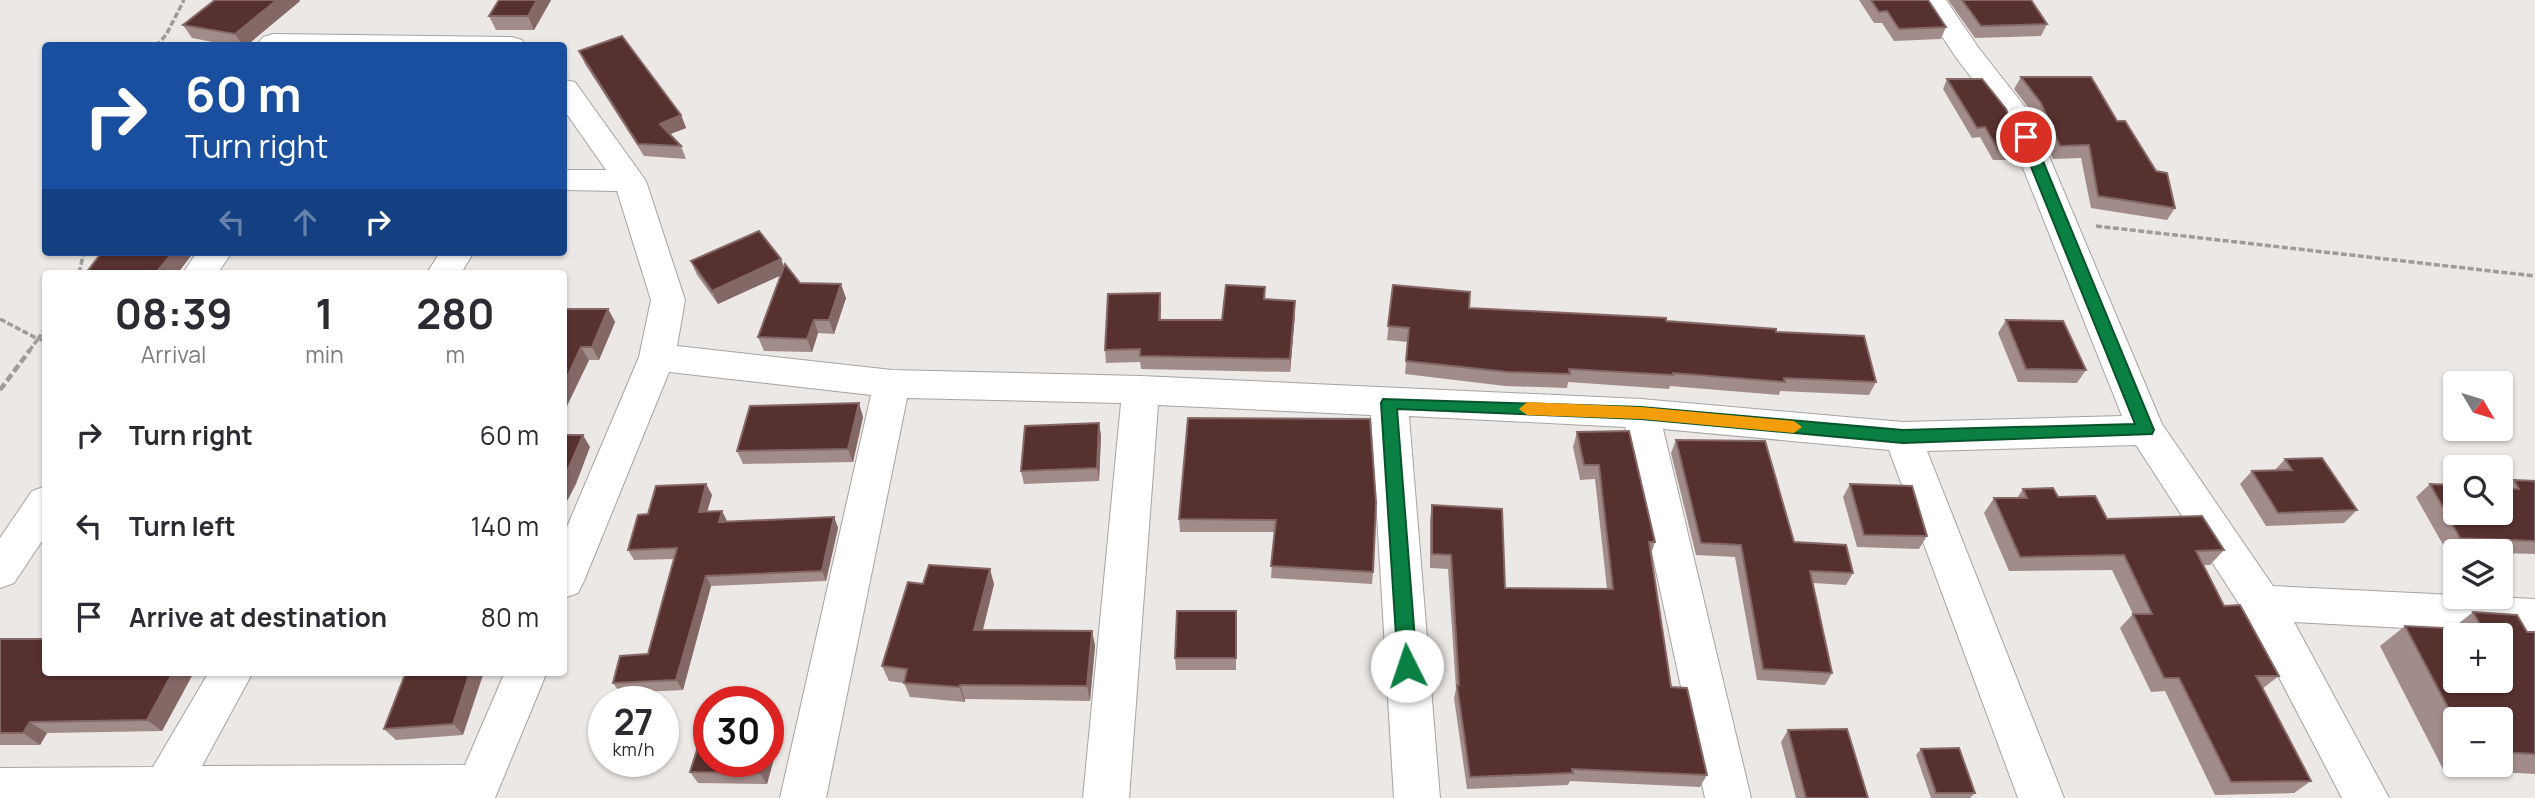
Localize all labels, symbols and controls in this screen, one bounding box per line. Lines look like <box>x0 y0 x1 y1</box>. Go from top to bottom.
text: 60 m <box>185 60 302 127</box>
icon: right <box>70 70 161 161</box>
pin <box>1996 107 2056 167</box>
icon: arrive <box>2007 118 2045 156</box>
text: Turn right <box>185 124 328 168</box>
icon: left <box>213 203 251 241</box>
icon: ahead <box>286 203 324 241</box>
icon: right <box>359 203 397 241</box>
text: 08:39 <box>114 284 233 342</box>
text: 1 <box>315 284 334 342</box>
text: 280 <box>416 284 495 342</box>
text: Arrival <box>141 338 206 370</box>
text: min <box>305 338 344 370</box>
text: m <box>446 338 465 370</box>
north arrow <box>2443 371 2513 441</box>
map controls <box>2443 371 2513 777</box>
icon: right <box>70 416 108 454</box>
text: Turn right <box>129 417 253 453</box>
text: 60 m <box>480 417 539 453</box>
button: search <box>2443 455 2513 525</box>
icon: left <box>70 507 108 545</box>
text: Turn left <box>129 508 236 544</box>
text: 140 m <box>470 508 539 544</box>
button: layers <box>2443 539 2513 609</box>
icon: arrive <box>70 598 108 636</box>
text: Arrive at destination <box>129 599 387 635</box>
text: 80 m <box>481 599 539 635</box>
button: + <box>2443 623 2513 693</box>
position arrow <box>1370 629 1444 703</box>
speed limit sign: 30 <box>693 686 784 777</box>
text: 27 <box>614 698 653 746</box>
button: − <box>2443 707 2513 777</box>
text: km/h <box>613 737 654 761</box>

